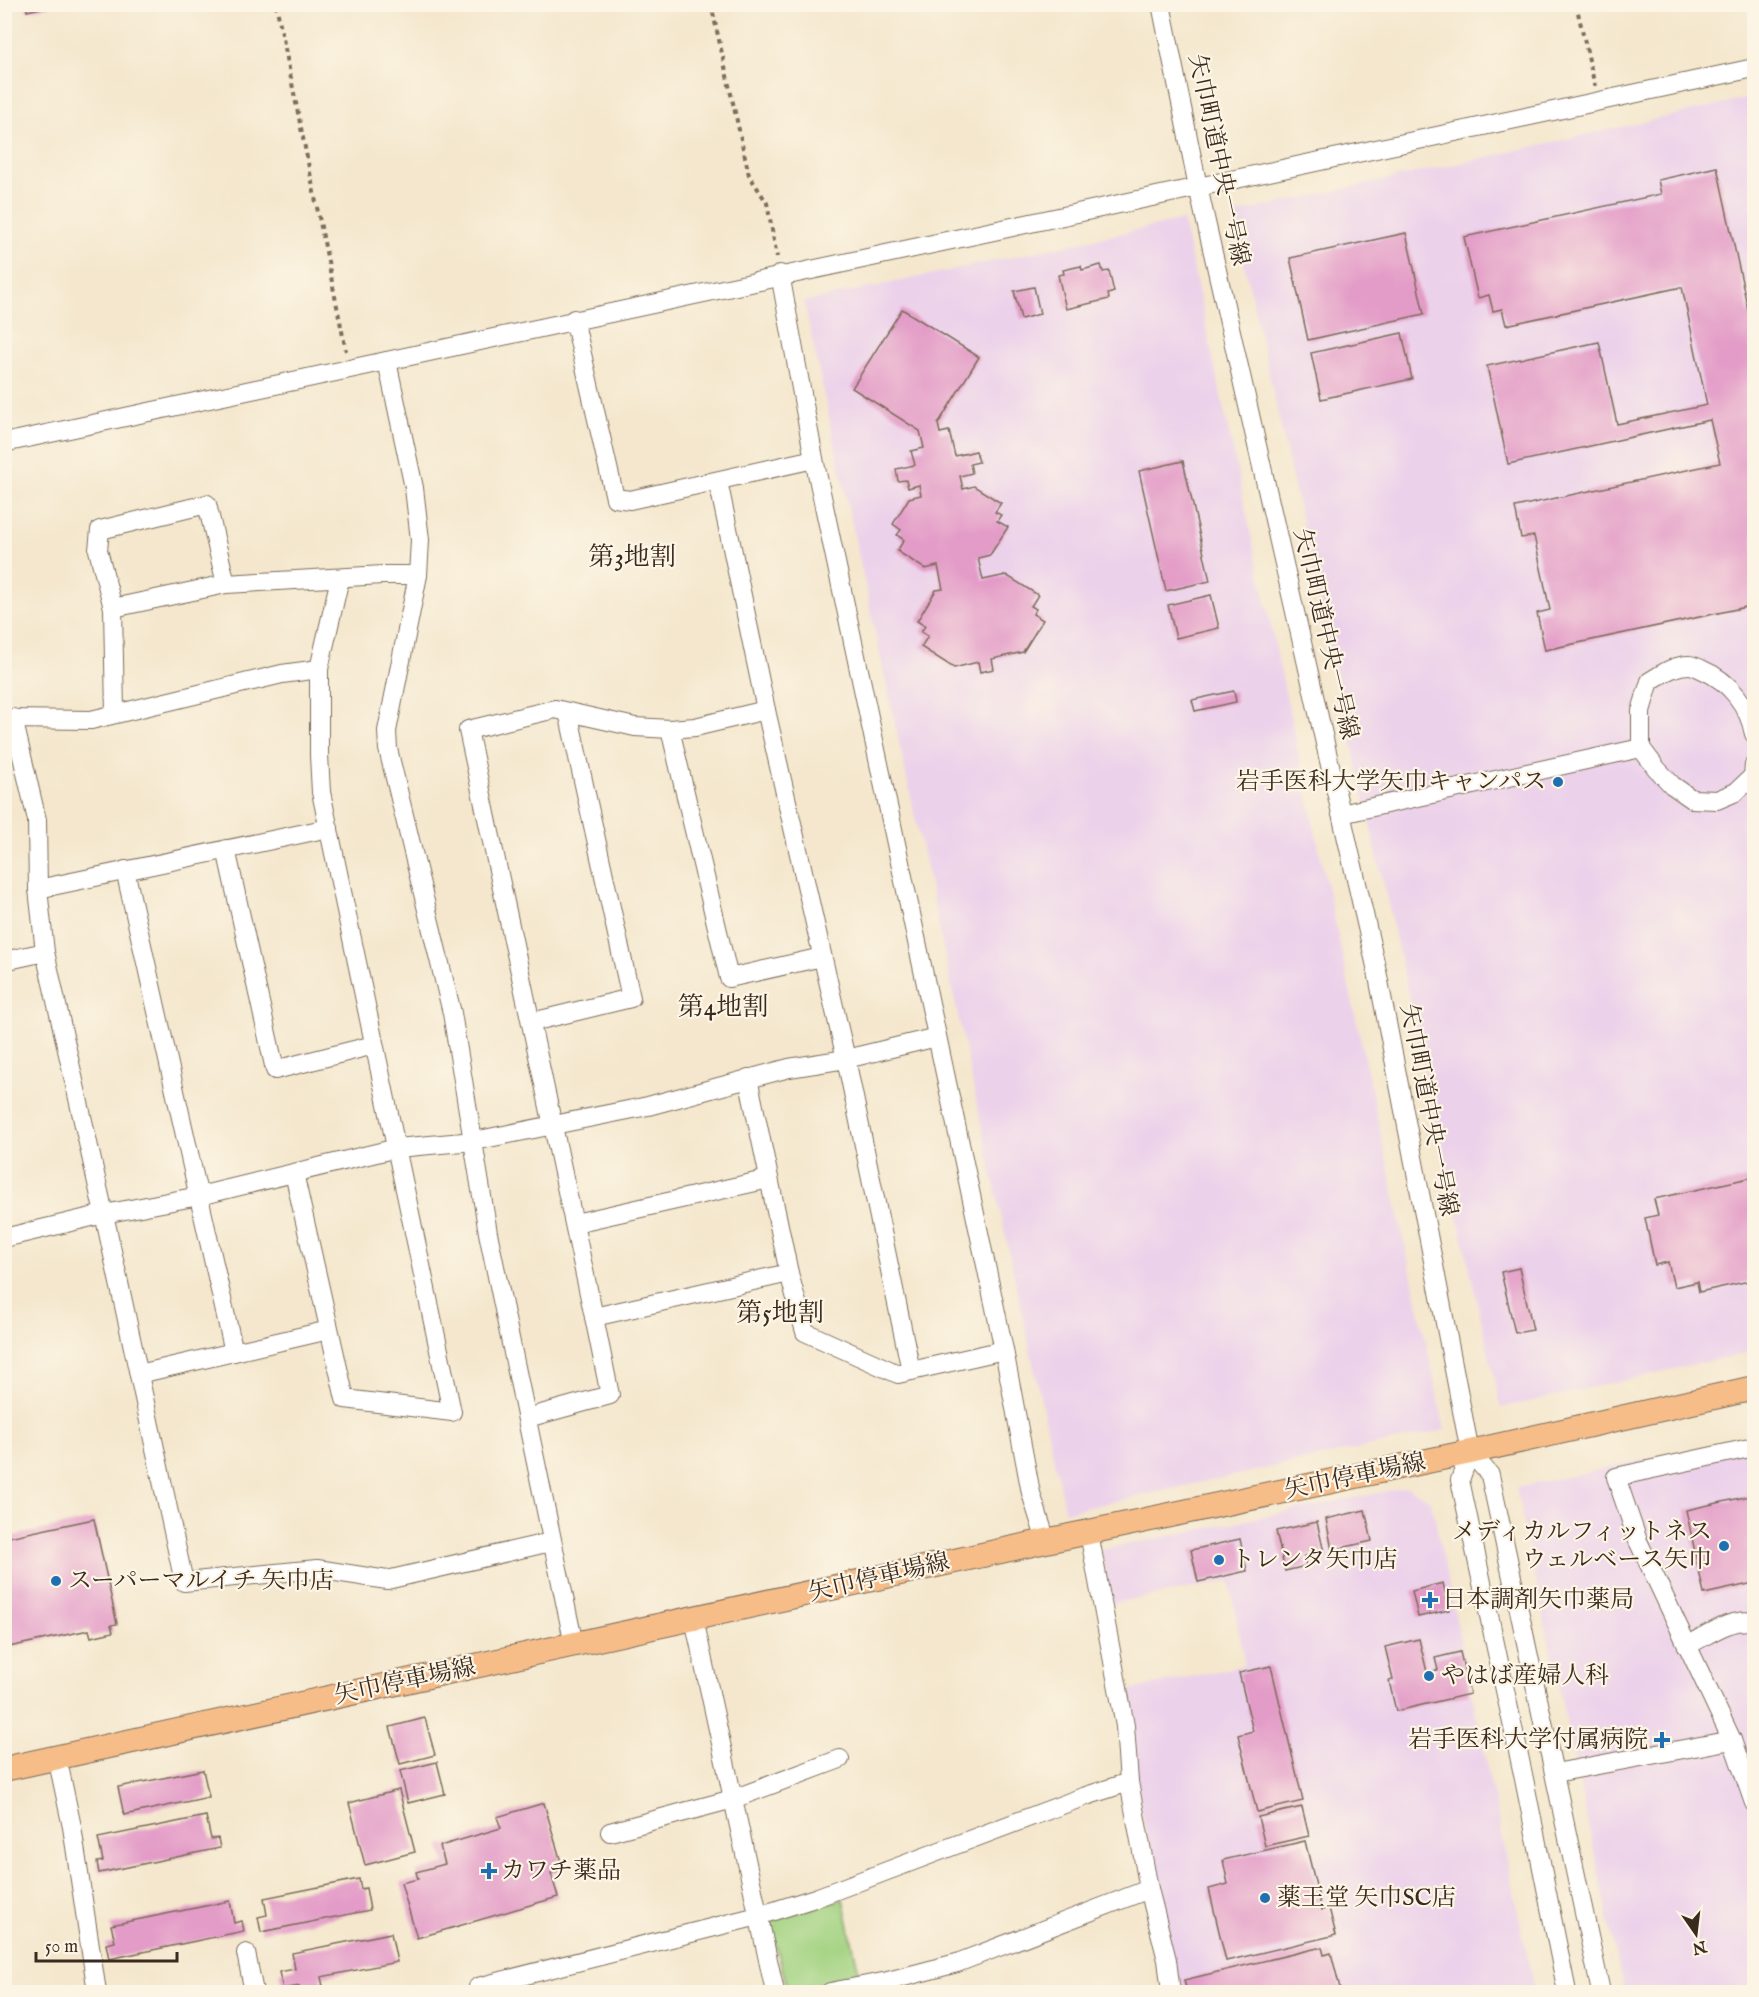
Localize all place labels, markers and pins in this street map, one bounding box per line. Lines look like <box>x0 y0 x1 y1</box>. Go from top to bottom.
place label: 岩手医科大学矢巾キャンパス <box>1236 767 1546 798</box>
marker: 岩手医科大学矢巾キャンパス <box>1551 775 1565 789</box>
place label: メディカルフィットネス ウェルベース矢巾 <box>1452 1517 1712 1576</box>
marker: メディカルフィットネス ウェルベース矢巾 <box>1717 1539 1731 1553</box>
place label: トレンタ矢巾店 <box>1231 1545 1397 1576</box>
marker: トレンタ矢巾店 <box>1212 1553 1226 1567</box>
place label: スーパーマルイチ 矢巾店 <box>68 1566 334 1597</box>
marker: スーパーマルイチ 矢巾店 <box>49 1574 63 1588</box>
place label: 日本調剤矢巾薬局 <box>1442 1585 1634 1616</box>
marker: 日本調剤矢巾薬局 <box>1423 1593 1437 1607</box>
place label: やはば産婦人科 <box>1441 1661 1609 1692</box>
marker: やはば産婦人科 <box>1422 1669 1436 1683</box>
place label: 岩手医科大学付属病院 <box>1408 1725 1648 1756</box>
marker: 岩手医科大学付属病院 <box>1653 1731 1671 1749</box>
place label: カワチ薬品 <box>501 1856 621 1887</box>
marker: カワチ薬品 <box>482 1864 496 1878</box>
place label: 薬王堂 矢巾SC店 <box>1277 1883 1456 1914</box>
marker: 薬王堂 矢巾SC店 <box>1258 1891 1272 1905</box>

